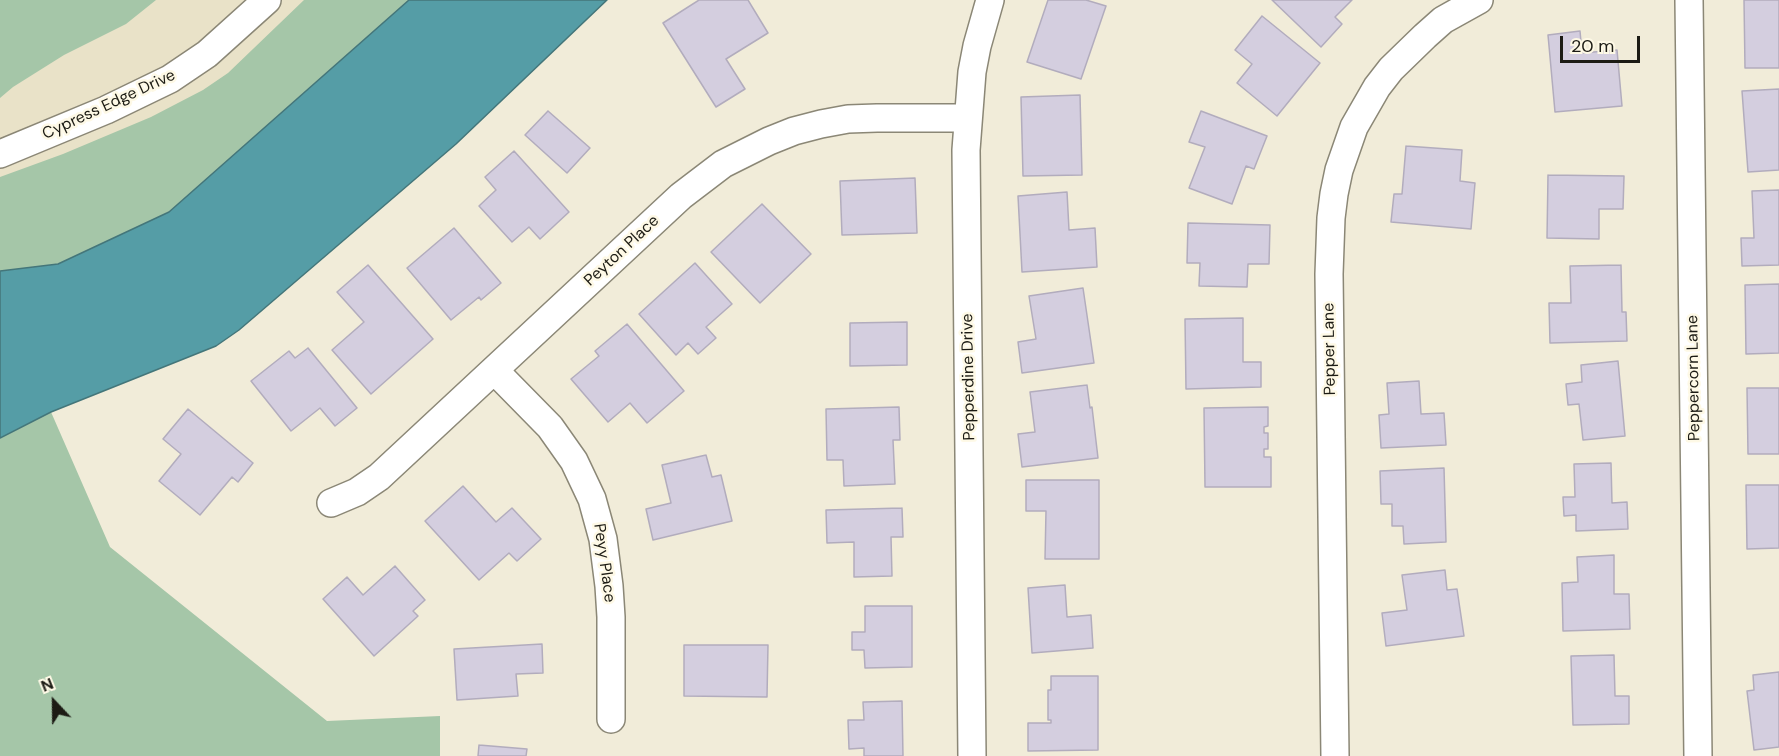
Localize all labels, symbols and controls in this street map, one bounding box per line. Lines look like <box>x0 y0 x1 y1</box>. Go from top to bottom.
scale bar <box>1563 24 1642 62</box>
text: 20 m <box>1571 34 1614 58</box>
street label: Cypress Edge Drive <box>40 66 178 144</box>
street label: Peyton Place <box>581 211 663 291</box>
street label: Pepper Lane <box>1320 303 1340 395</box>
street label: Pepperdine Drive <box>958 313 980 441</box>
street label: Peppercorn Lane <box>1683 315 1705 441</box>
street label: Peyy Place <box>589 522 619 604</box>
north arrow <box>24 672 84 732</box>
text: N <box>38 673 56 697</box>

